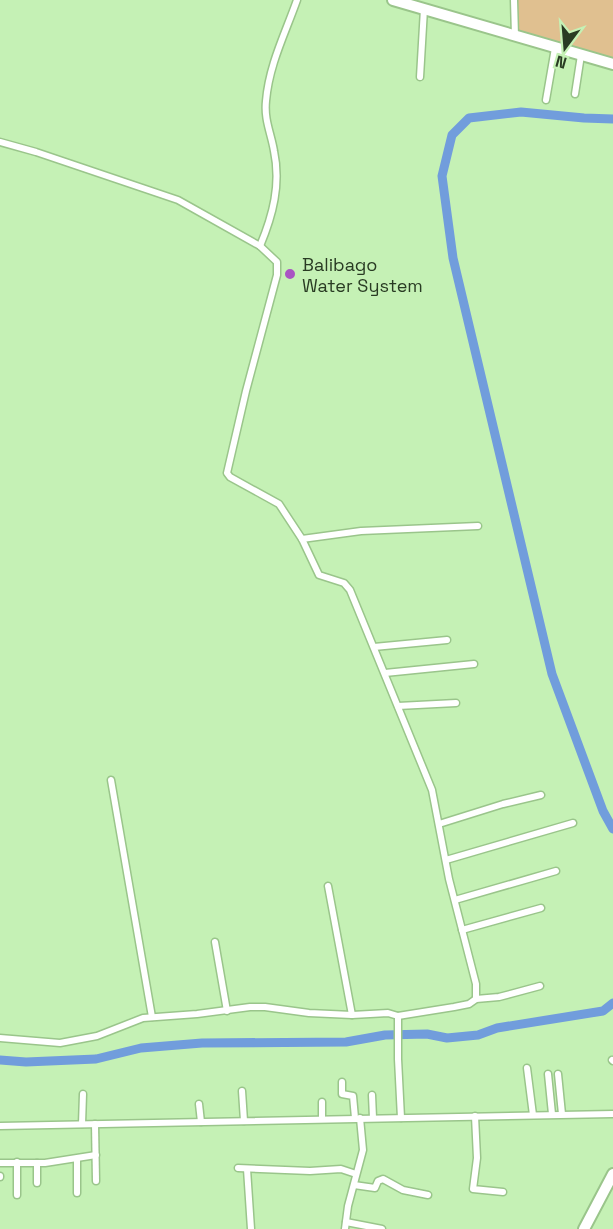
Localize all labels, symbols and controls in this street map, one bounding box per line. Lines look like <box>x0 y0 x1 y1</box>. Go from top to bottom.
north arrow <box>535 18 595 78</box>
text: N <box>553 50 569 74</box>
place label: Balibago Water System <box>302 253 423 297</box>
marker: Balibago Water System <box>283 267 297 281</box>

